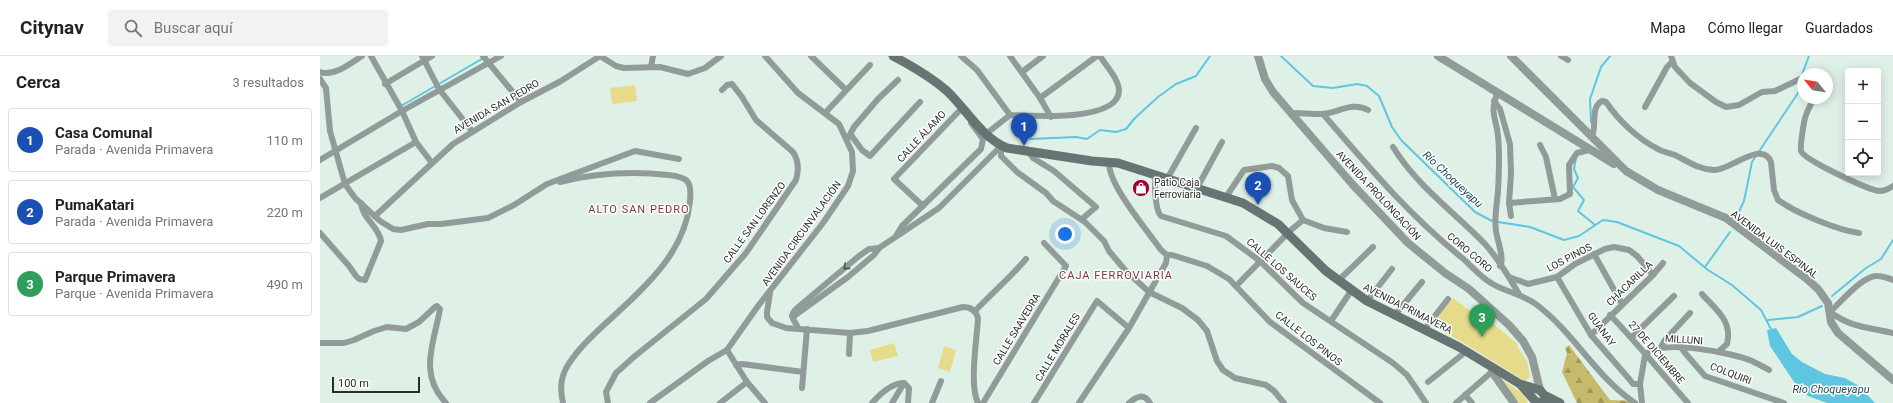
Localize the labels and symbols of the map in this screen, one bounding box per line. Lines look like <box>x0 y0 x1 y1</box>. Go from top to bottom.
north arrow <box>1797 68 1833 104</box>
street label: AVENIDA SAN PEDRO <box>451 77 541 135</box>
street label: CALLE ÁLAMO <box>894 108 948 164</box>
pin: 1 <box>1011 113 1037 146</box>
street label: AVENIDA PROLONGACIÓN <box>1334 148 1424 242</box>
water label: Río Choqueyapu <box>1420 148 1485 210</box>
pin: 2 <box>1245 172 1271 205</box>
place label: Patio Caja Ferroviaria <box>1154 177 1201 200</box>
street label: AVENIDA CIRCUNVALACIÓN <box>759 178 843 288</box>
shop icon: Patio Caja Ferroviaria <box>1131 178 1151 198</box>
street label: CALLE SAN LORENZO <box>721 179 788 265</box>
district label: ALTO SAN PEDRO <box>588 203 690 216</box>
street label: AVENIDA LUIS ESPINAL <box>1729 208 1821 281</box>
your location <box>1055 224 1075 244</box>
street label: CORO CORO <box>1445 230 1495 274</box>
street label: CALLE LOS SAUCES <box>1244 236 1319 303</box>
street label: LOS PINOS <box>1545 241 1594 274</box>
street label: CHACARILLA <box>1604 258 1655 308</box>
one-way arrow <box>843 262 851 269</box>
district label: CAJA FERROVIARIA <box>1059 269 1173 282</box>
street label: AVENIDA PRIMAVERA <box>1361 281 1454 336</box>
street label: CALLE SAAVEDRA <box>991 291 1042 367</box>
pin: 3 <box>1469 304 1495 337</box>
street label: CALLE LOS PINOS <box>1273 309 1344 368</box>
street label: GUANAY <box>1586 310 1618 348</box>
street label: CALLE MORALES <box>1033 311 1082 383</box>
street label: 27 DE DICIEMBRE <box>1626 319 1687 386</box>
street label: MILLUNI <box>1664 333 1703 346</box>
street label: COLQUIRI <box>1709 361 1753 386</box>
scale bar <box>332 375 420 394</box>
water label: Río Choqueyapu <box>1792 383 1870 396</box>

